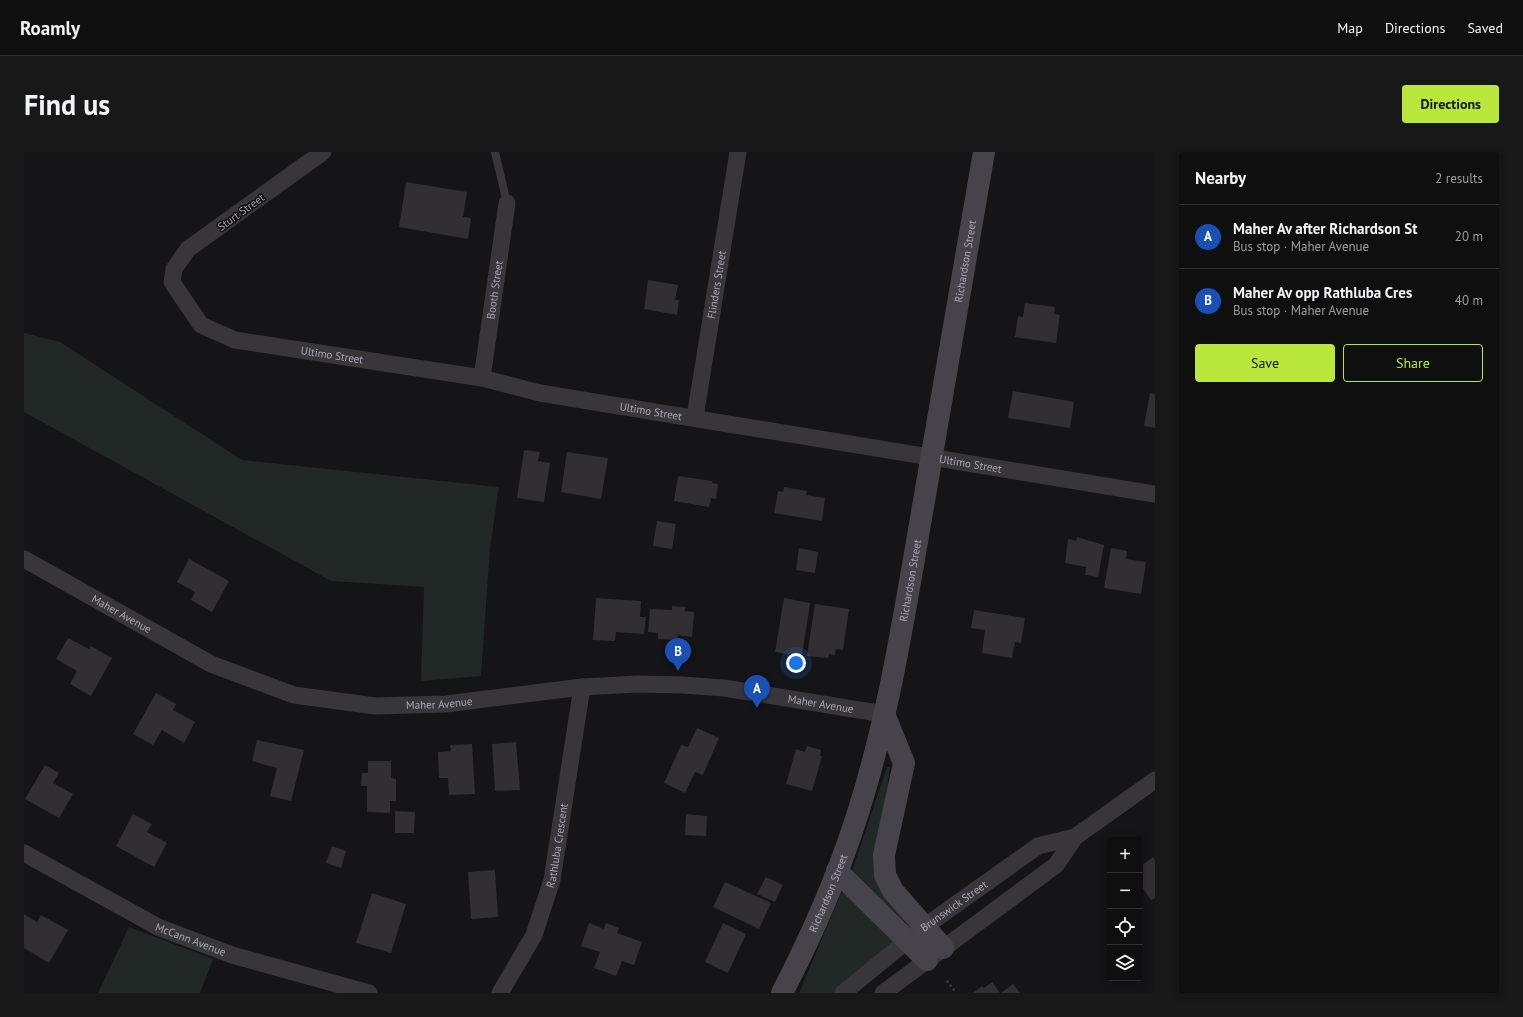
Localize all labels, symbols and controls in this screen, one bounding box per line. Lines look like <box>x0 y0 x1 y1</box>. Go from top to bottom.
text: Roamly <box>20 16 80 40</box>
text: Map <box>1337 19 1363 37</box>
text: Directions <box>1385 19 1445 37</box>
text: Saved <box>1467 19 1503 37</box>
button: Directions <box>1402 85 1499 123</box>
text: Find us <box>24 86 110 123</box>
text: Nearby <box>1195 167 1246 189</box>
text: 2 results <box>1435 170 1483 187</box>
street label: Sturt Street <box>215 190 267 234</box>
street label: Richardson Street <box>951 219 979 303</box>
text: Maher Av after Richardson St <box>1233 219 1417 238</box>
text: A <box>1204 228 1212 245</box>
text: 20 m <box>1455 228 1483 245</box>
text: Bus stop · Maher Avenue <box>1233 238 1369 255</box>
street label: Flinders Street <box>704 249 729 320</box>
street label: Booth Street <box>483 259 506 320</box>
text: Maher Av opp Rathluba Cres <box>1233 283 1412 302</box>
text: B <box>1204 292 1212 309</box>
text: 40 m <box>1455 292 1483 309</box>
text: Bus stop · Maher Avenue <box>1233 302 1369 319</box>
street label: Ultimo Street <box>300 343 364 367</box>
button: Save <box>1195 344 1335 382</box>
button: Share <box>1343 344 1483 382</box>
street label: Ultimo Street <box>619 399 683 423</box>
street label: Ultimo Street <box>938 452 1003 476</box>
street label: Richardson Street <box>896 538 924 623</box>
street label: Maher Avenue <box>89 591 154 636</box>
pin: B <box>665 638 691 671</box>
your location <box>786 653 806 673</box>
pin: A <box>744 675 770 708</box>
street label: Maher Avenue <box>787 691 855 716</box>
street label: Maher Avenue <box>406 694 474 712</box>
street label: Rathluba Crescent <box>543 802 571 890</box>
map controls <box>1107 837 1143 981</box>
button: + <box>1107 837 1143 873</box>
street label: Richardson Street <box>806 852 850 934</box>
button: − <box>1107 873 1143 909</box>
street label: Brunswick Street <box>918 877 990 934</box>
button: locate <box>1107 909 1143 945</box>
street label: McCann Avenue <box>153 920 228 959</box>
button: layers <box>1107 945 1143 981</box>

